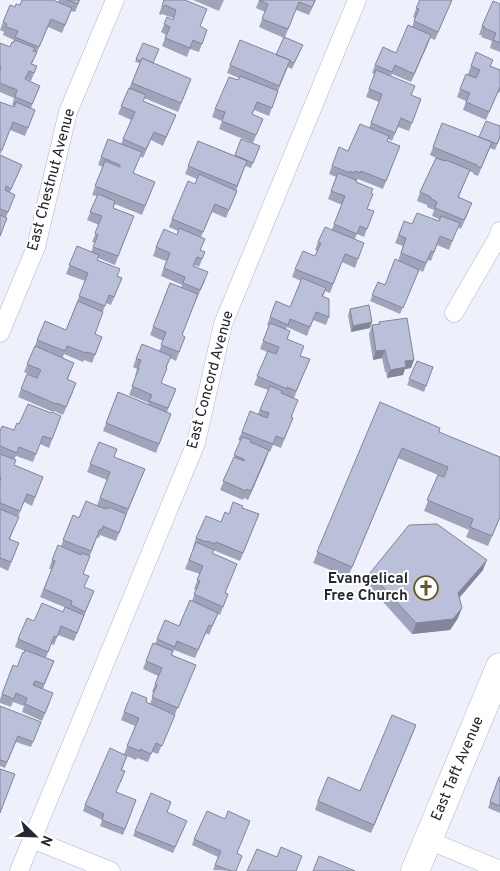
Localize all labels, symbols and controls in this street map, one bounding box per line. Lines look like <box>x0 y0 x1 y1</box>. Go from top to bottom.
street label: East Chestnut Avenue <box>24 107 80 253</box>
street label: East Concord Avenue <box>183 309 239 451</box>
place label: Evangelical Free Church <box>324 570 408 606</box>
church icon: Evangelical Free Church <box>413 575 439 601</box>
street label: East Taft Avenue <box>427 714 489 824</box>
north arrow <box>10 811 60 861</box>
text: N <box>36 833 55 848</box>

